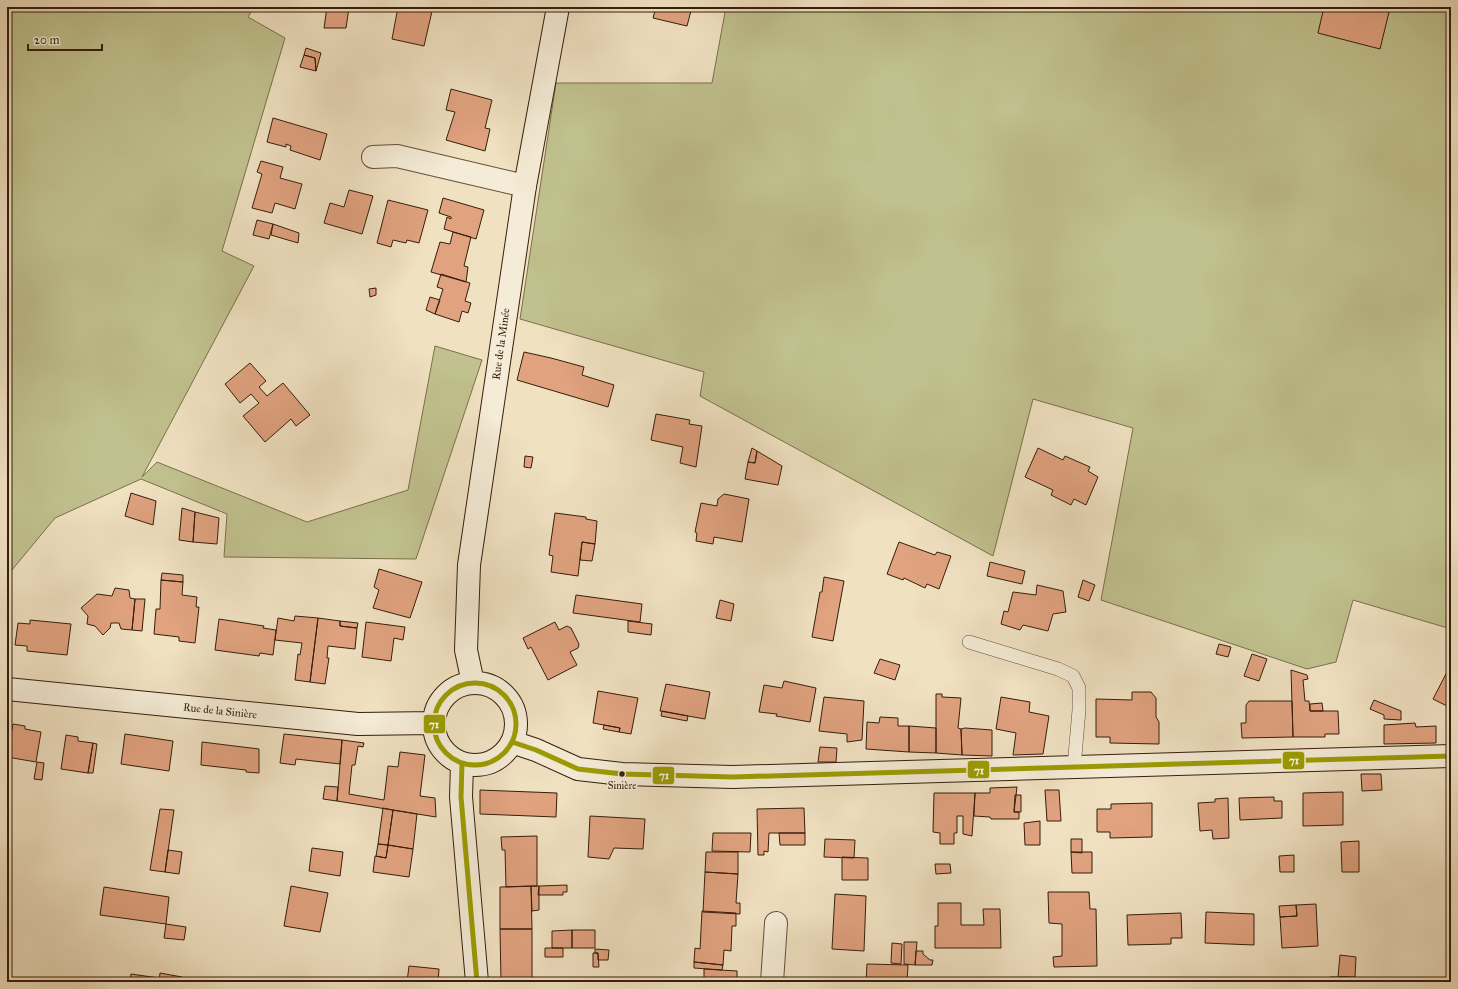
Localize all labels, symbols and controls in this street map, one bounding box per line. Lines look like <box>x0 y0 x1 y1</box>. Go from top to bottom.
scale bar <box>28 26 102 52</box>
text: 20 m <box>34 33 60 47</box>
street label: Rue de la Minée <box>490 307 513 381</box>
street label: Rue de la Sinière <box>182 701 258 721</box>
line badge: 71 <box>423 714 446 734</box>
text: 71 <box>429 718 440 731</box>
line badge: 71 <box>1282 751 1305 770</box>
text: 71 <box>1289 754 1300 767</box>
line badge: 71 <box>967 760 990 779</box>
text: 71 <box>974 764 985 777</box>
line badge: 71 <box>652 766 675 785</box>
marker: Sinière <box>617 769 627 779</box>
text: 71 <box>659 769 670 782</box>
place label: Sinière <box>608 780 636 792</box>

